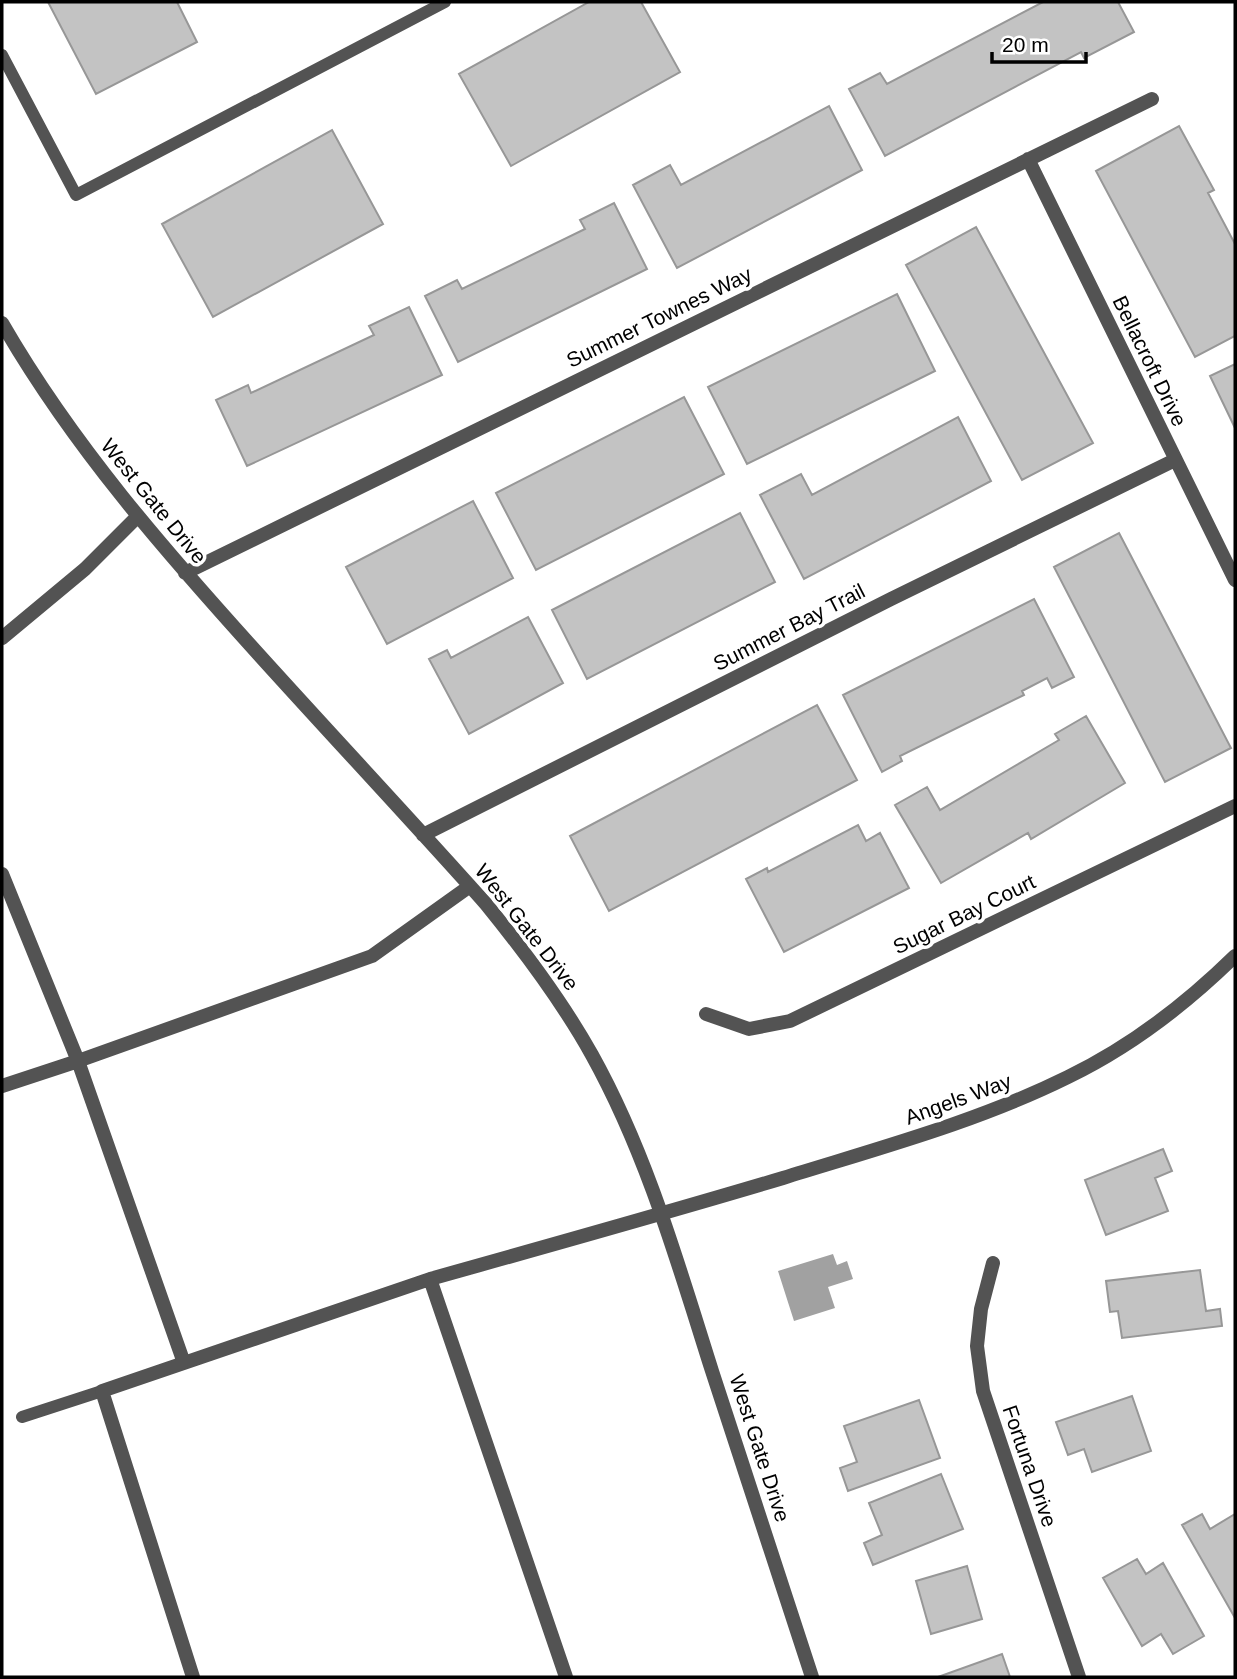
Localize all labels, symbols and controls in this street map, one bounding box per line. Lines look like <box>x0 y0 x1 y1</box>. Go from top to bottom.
scale bar <box>992 21 1086 65</box>
text: 20 m <box>1002 33 1049 56</box>
street label: Summer Townes Way <box>563 262 756 372</box>
street label: Bellacroft Drive <box>1108 292 1192 430</box>
street label: West Gate Drive <box>97 434 211 568</box>
street label: Summer Bay Trail <box>709 579 869 675</box>
street label: West Gate Drive <box>471 859 583 995</box>
street label: Sugar Bay Court <box>889 870 1039 958</box>
street label: Angels Way <box>902 1069 1015 1129</box>
street label: West Gate Drive <box>725 1371 795 1525</box>
street label: Fortuna Drive <box>998 1402 1062 1530</box>

